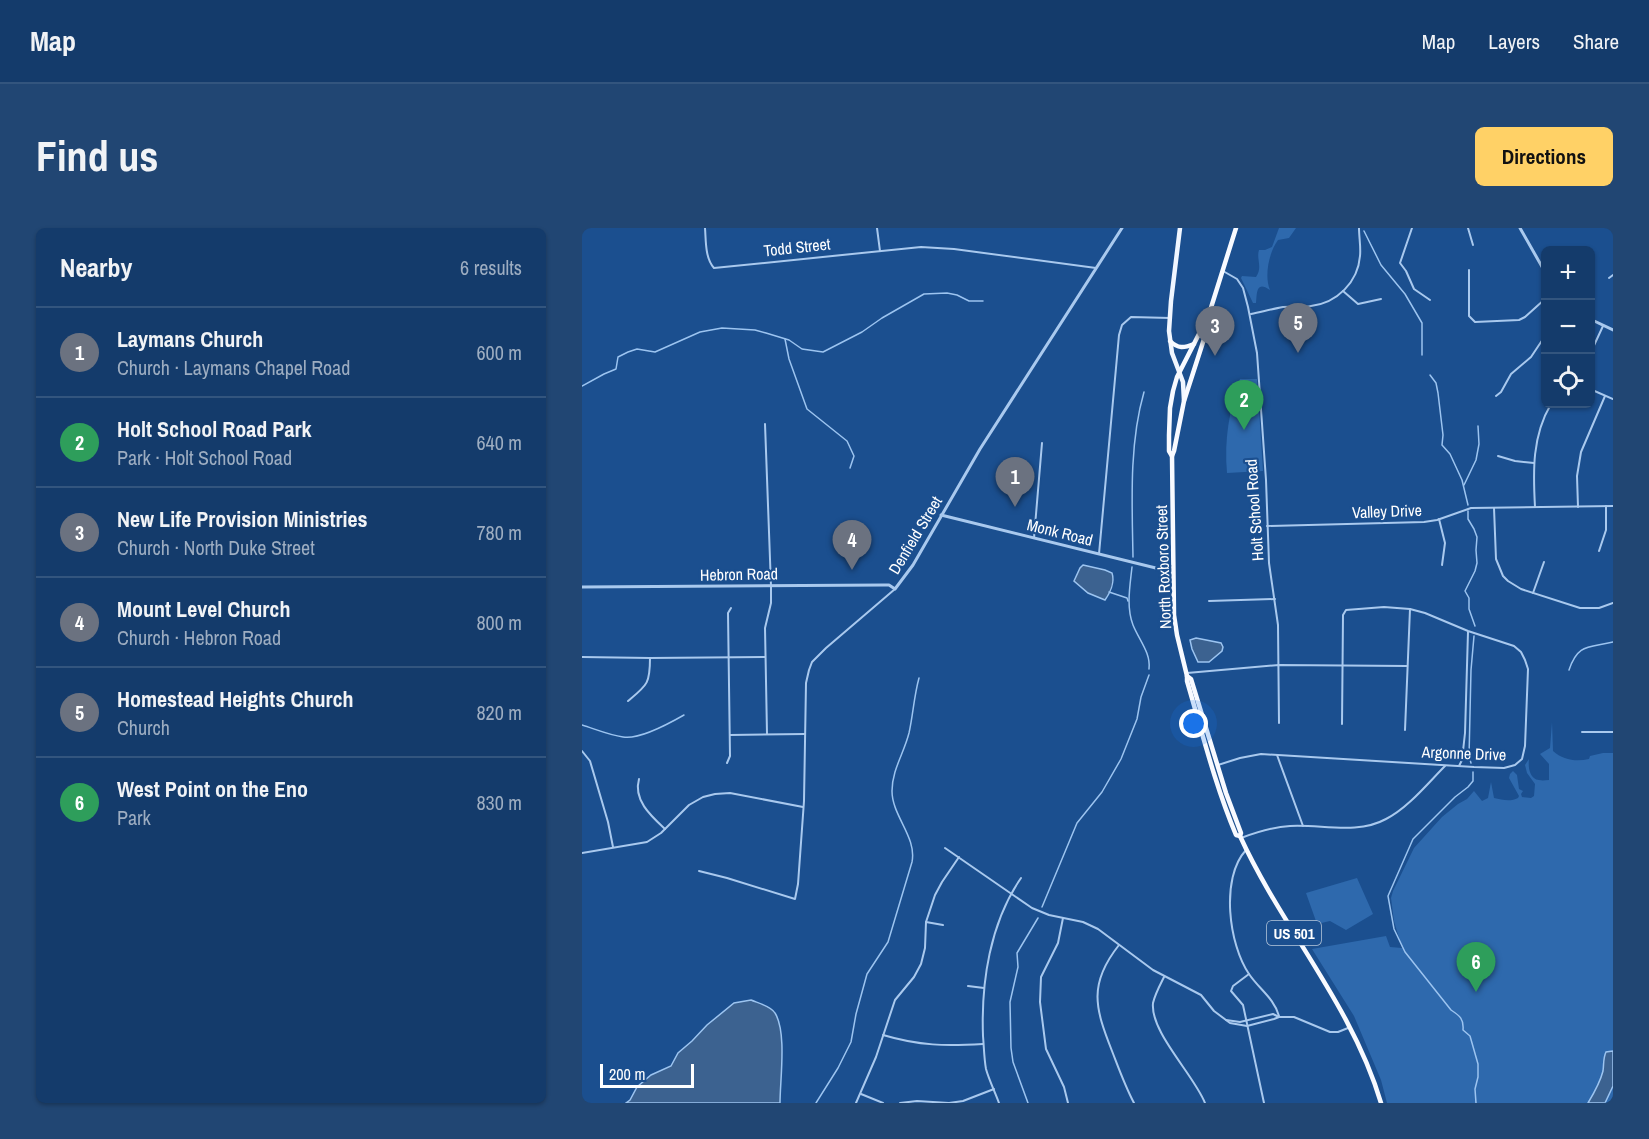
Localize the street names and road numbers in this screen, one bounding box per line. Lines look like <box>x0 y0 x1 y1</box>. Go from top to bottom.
street label: Todd Street <box>762 233 832 261</box>
street label: Holt School Road <box>1239 458 1269 562</box>
street label: Denfield Street <box>883 492 947 578</box>
street label: Valley Drive <box>1352 499 1422 523</box>
street label: North Roxboro Street <box>1150 504 1176 629</box>
street label: Monk Road <box>1025 513 1095 551</box>
street label: Hebron Road <box>700 562 778 586</box>
street label: Argonne Drive <box>1420 740 1507 765</box>
road number: US 501 <box>1267 921 1321 945</box>

